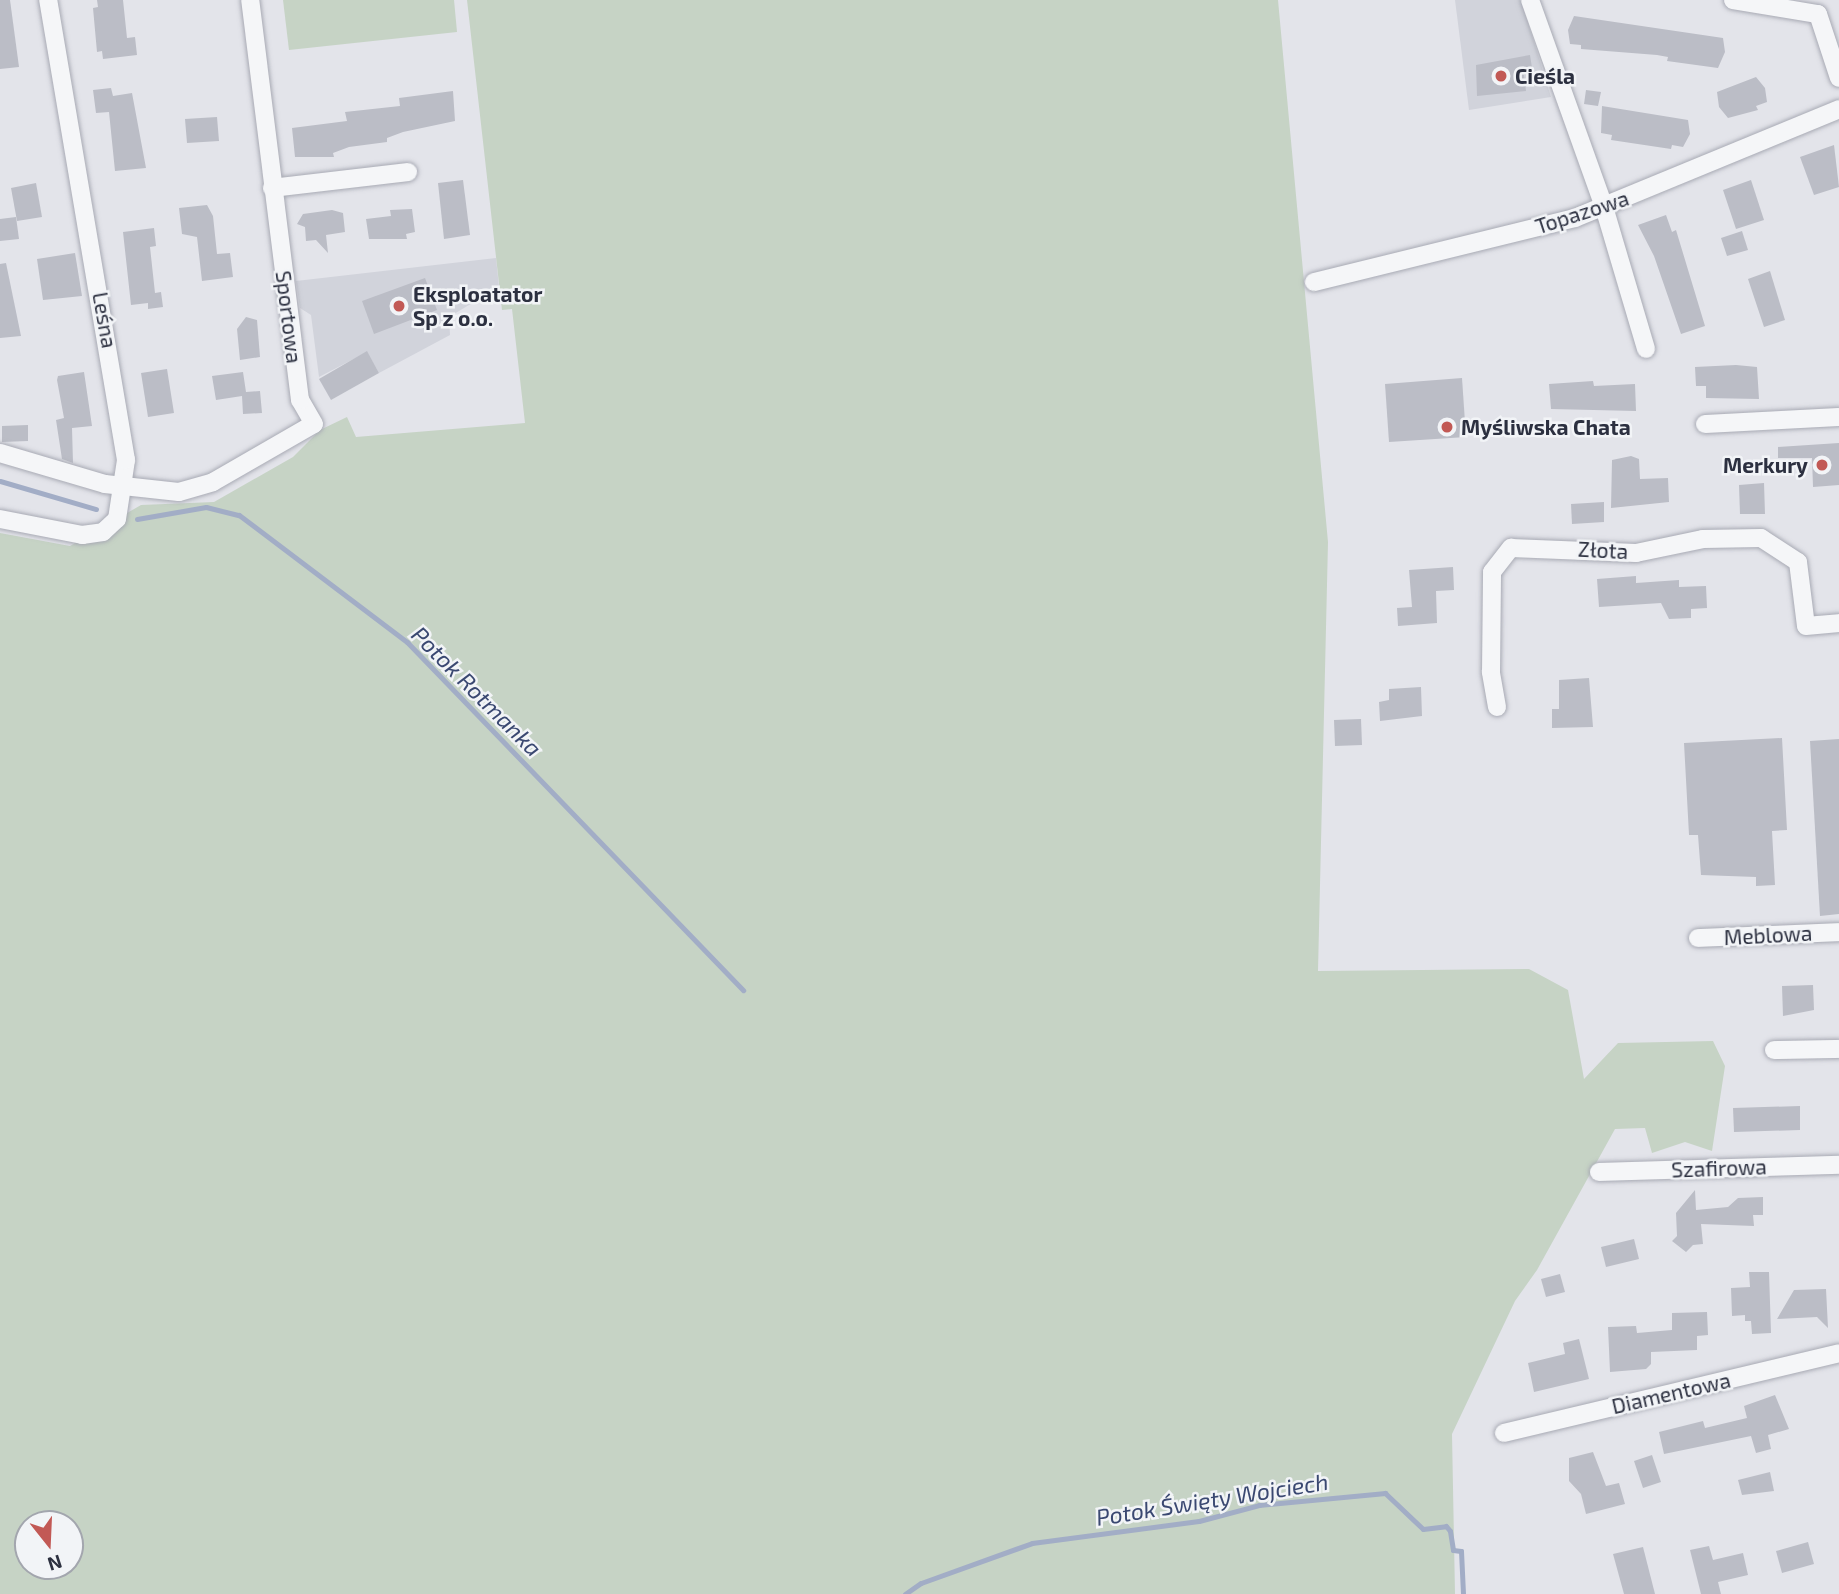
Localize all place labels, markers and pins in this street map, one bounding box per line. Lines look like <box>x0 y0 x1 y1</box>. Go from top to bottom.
place label: Cieśla <box>1515 63 1575 89</box>
marker: Cieśla <box>1493 68 1509 84</box>
place label: Eksploatator Sp z o.o. <box>413 281 542 331</box>
marker: Eksploatator Sp z o.o. <box>391 298 407 314</box>
place label: Myśliwska Chata <box>1461 414 1631 440</box>
marker: Myśliwska Chata <box>1439 419 1455 435</box>
place label: Merkury <box>1723 452 1808 478</box>
marker: Merkury <box>1814 457 1830 473</box>

